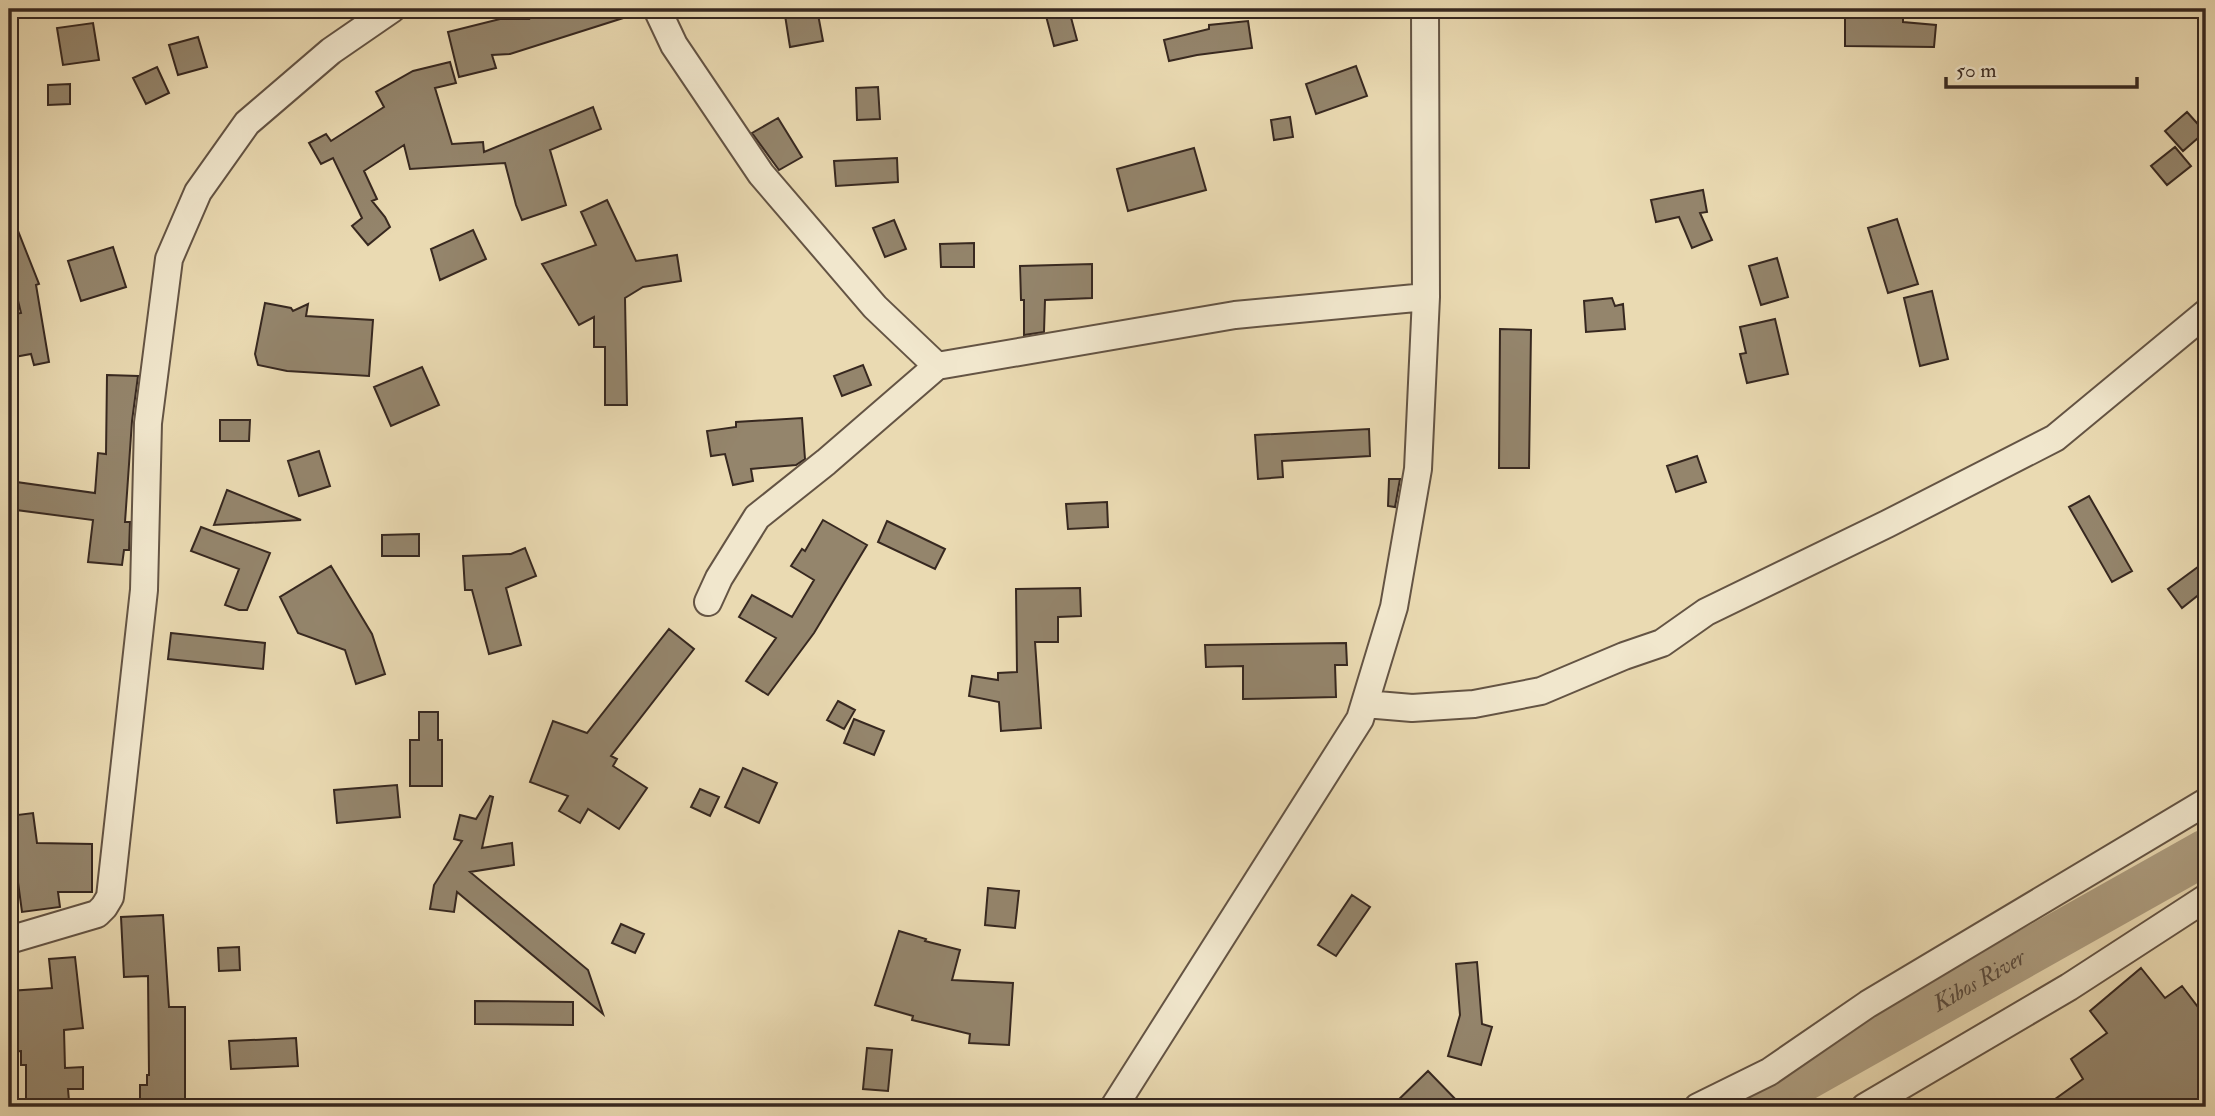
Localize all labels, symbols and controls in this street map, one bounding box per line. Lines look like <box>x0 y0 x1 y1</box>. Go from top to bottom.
scale bar <box>1946 46 2136 90</box>
text: 50 m <box>1956 57 1997 84</box>
water label: Kibos River <box>1926 942 2032 1019</box>

